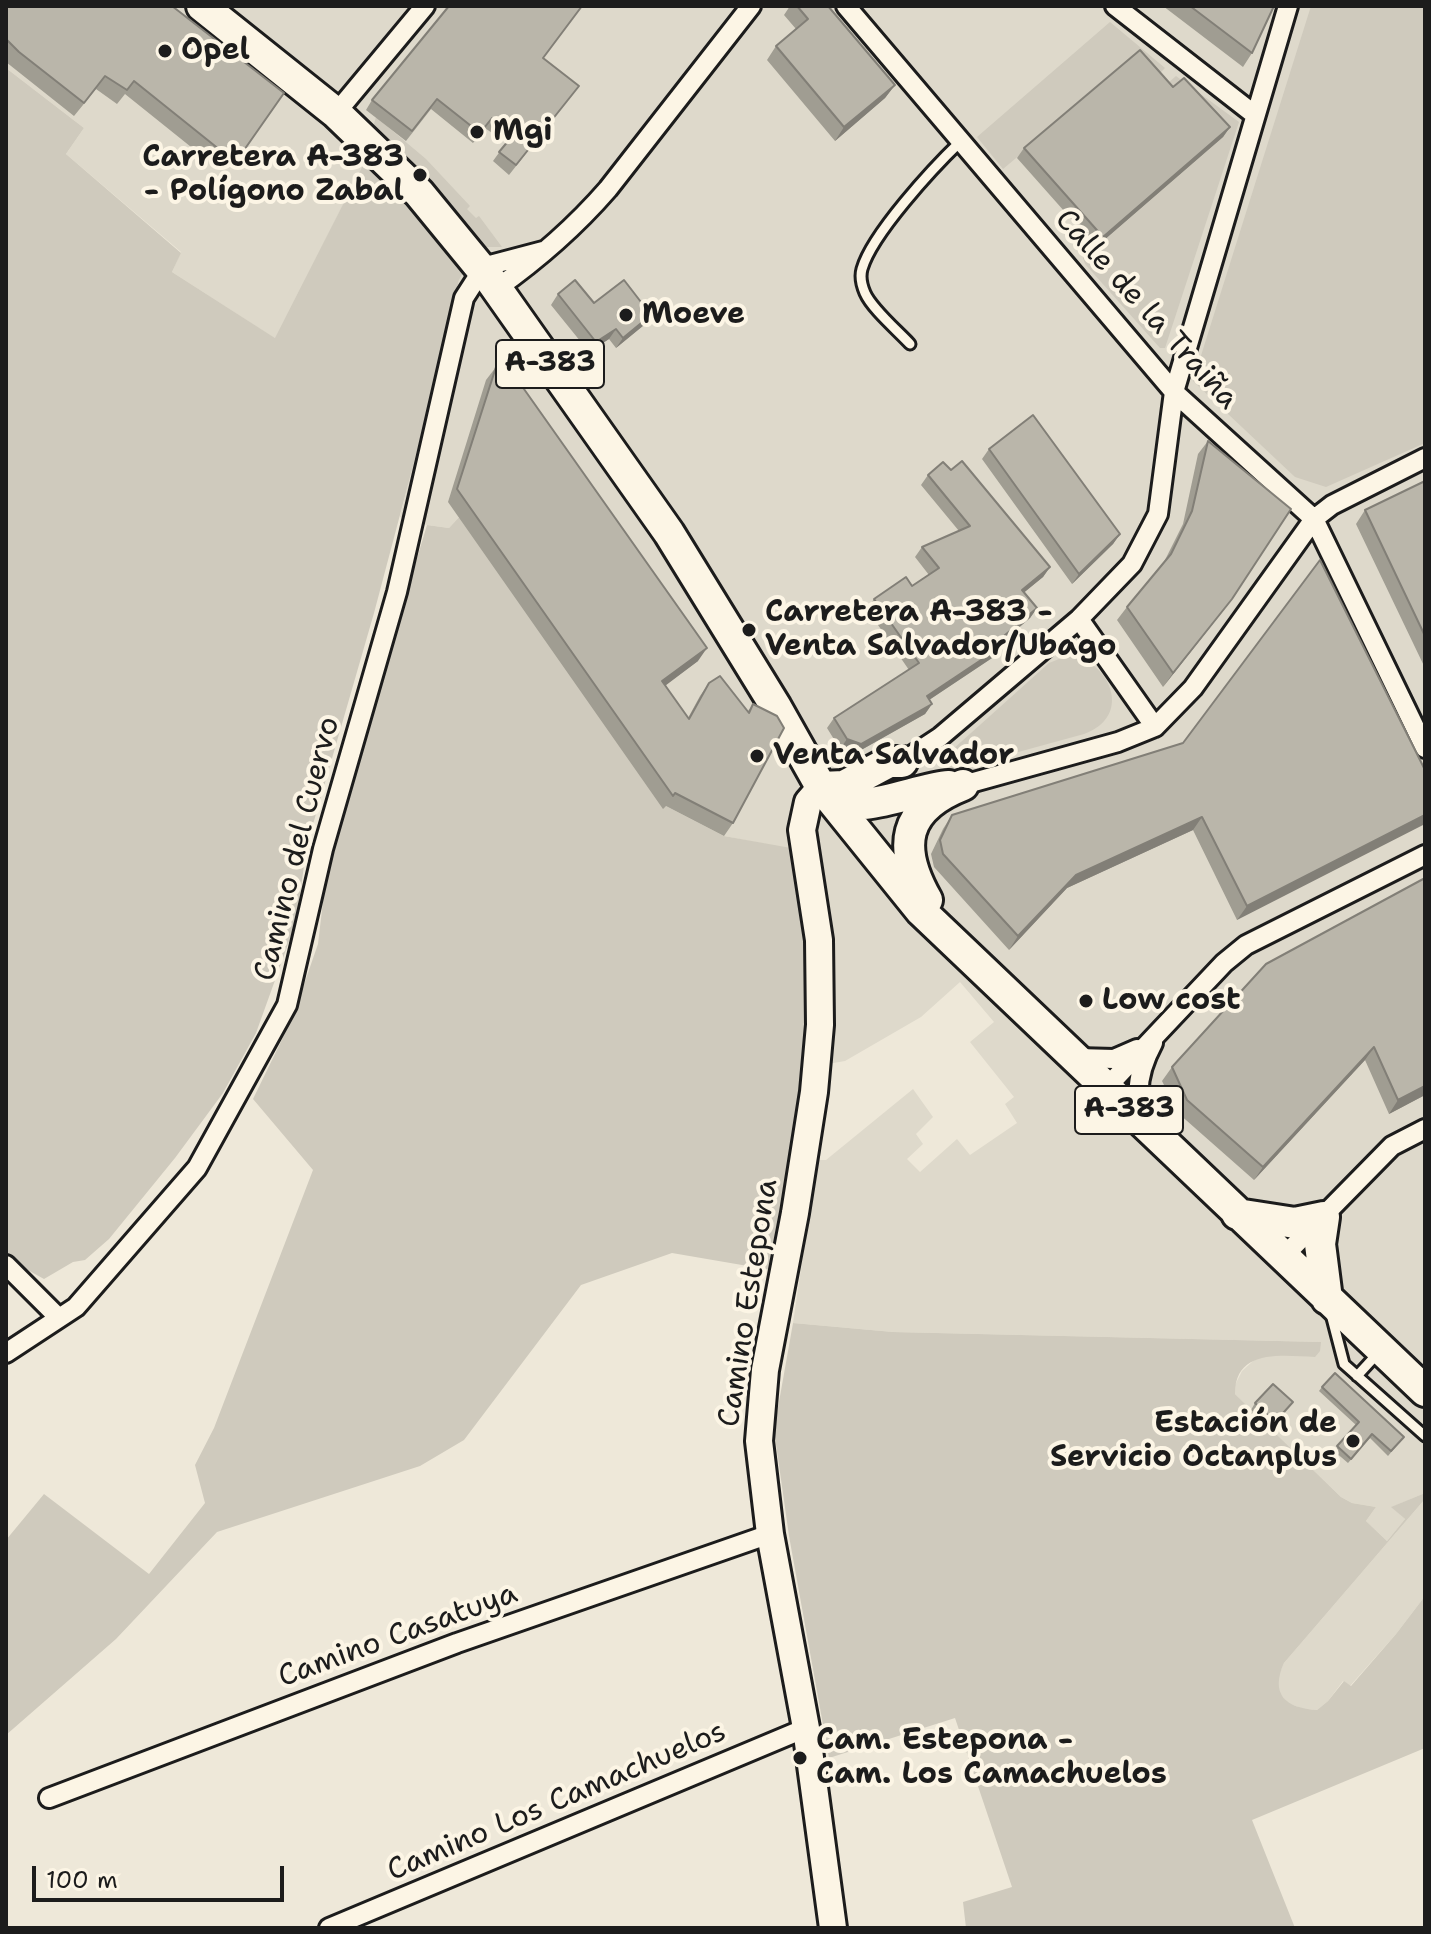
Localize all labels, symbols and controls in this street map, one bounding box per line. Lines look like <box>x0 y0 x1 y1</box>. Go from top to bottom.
place label: Opel <box>181 33 250 69</box>
marker: Opel <box>156 42 174 60</box>
place label: Mgi <box>493 114 553 150</box>
marker: Mgi <box>468 123 486 141</box>
place label: Carretera A-383 - Polígono Zabal <box>142 140 404 210</box>
marker: Carretera A-383 - Polígono Zabal <box>411 166 429 184</box>
street label: Calle de la Traiña <box>1047 203 1245 417</box>
place label: Moeve <box>642 297 745 333</box>
marker: Moeve <box>617 306 635 324</box>
road number: A-383 <box>496 340 604 388</box>
place label: Carretera A-383 - Venta Salvador/Ubago <box>765 595 1117 666</box>
marker: Carretera A-383 - Venta Salvador/Ubago <box>740 621 758 639</box>
street label: Camino del Cuervo <box>248 713 348 985</box>
place label: Venta Salvador <box>773 738 1014 774</box>
marker: Venta Salvador <box>748 747 766 765</box>
place label: Low cost <box>1102 983 1241 1019</box>
marker: Low cost <box>1077 992 1095 1010</box>
road number: A-383 <box>1075 1086 1183 1134</box>
street label: Camino Estepona <box>712 1177 786 1429</box>
place label: Estación de Servicio Octanplus <box>1050 1406 1337 1476</box>
marker: Estación de Servicio Octanplus <box>1344 1432 1362 1450</box>
street label: Camino Casatuya <box>274 1576 522 1696</box>
street label: Camino Los Camachuelos <box>382 1714 732 1890</box>
place label: Cam. Estepona - Cam. Los Camachuelos <box>816 1723 1167 1794</box>
marker: Cam. Estepona - Cam. Los Camachuelos <box>791 1749 809 1767</box>
scale bar <box>36 1850 288 1900</box>
text: 100 m <box>46 1864 118 1896</box>

